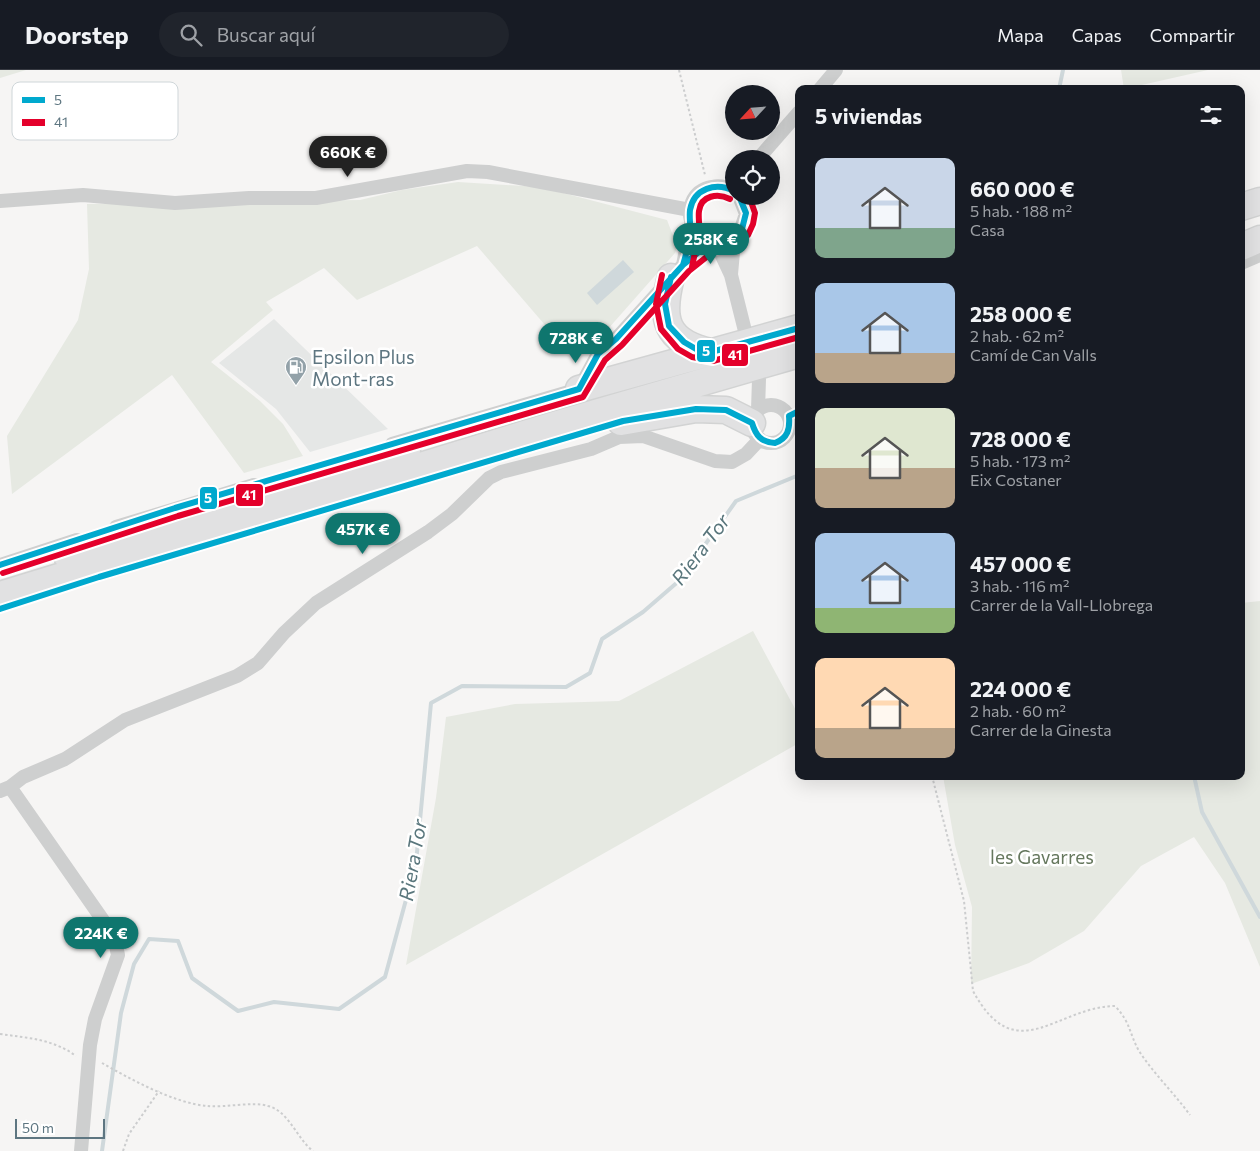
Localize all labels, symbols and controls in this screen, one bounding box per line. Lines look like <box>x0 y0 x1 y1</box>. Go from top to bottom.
search box <box>159 12 509 57</box>
text: Doorstep <box>25 20 129 49</box>
icon: search <box>177 21 205 49</box>
text: Buscar aquí <box>217 23 315 46</box>
text: Mapa <box>997 24 1044 46</box>
text: Capas <box>1072 24 1122 46</box>
text: Compartir <box>1150 24 1235 46</box>
legend <box>12 82 178 140</box>
north arrow <box>725 85 780 140</box>
map controls <box>725 85 780 205</box>
text: 5 <box>54 91 62 108</box>
icon: filters <box>1197 101 1225 129</box>
text: 5 viviendas <box>815 103 922 128</box>
text: 41 <box>54 113 68 130</box>
pin: 660K € <box>307 136 389 178</box>
text: 660K € <box>320 142 376 161</box>
button: locate <box>725 150 780 205</box>
text: 660 000 € <box>970 176 1075 201</box>
icon: home <box>855 178 915 238</box>
text: 5 hab. · 188 m² <box>970 201 1072 220</box>
text: Casa <box>970 220 1005 239</box>
pin: 258K € <box>670 222 752 265</box>
text: 258K € <box>684 229 738 248</box>
text: 258 000 € <box>970 301 1072 326</box>
icon: home <box>855 303 915 363</box>
pin: 728K € <box>535 322 617 364</box>
text: 2 hab. · 62 m² <box>970 326 1064 345</box>
text: 728K € <box>549 328 603 347</box>
line badge: 5 <box>696 339 716 363</box>
text: 5 <box>702 342 710 359</box>
line badge: 41 <box>721 343 749 367</box>
place label: Epsilon Plus Mont-ras <box>312 345 415 390</box>
text: Camí de Can Valls <box>970 345 1097 364</box>
text: 41 <box>728 346 742 363</box>
fuel station icon: Epsilon Plus Mont-ras <box>284 355 308 386</box>
text: 728 000 € <box>970 426 1071 451</box>
icon: home <box>855 428 915 488</box>
text: 5 hab. · 173 m² <box>970 451 1070 470</box>
text: Eix Costaner <box>970 470 1062 489</box>
line badge: 41 <box>235 483 264 507</box>
line badge: 5 <box>199 486 218 510</box>
text: 41 <box>242 486 256 503</box>
text: 5 <box>204 489 212 506</box>
water label: Riera Tor <box>666 508 735 589</box>
pin: 457K € <box>322 512 404 555</box>
text: 457K € <box>336 519 390 538</box>
text: 457 000 € <box>970 551 1071 576</box>
icon: home <box>855 553 915 613</box>
text: 3 hab. · 116 m² <box>970 576 1069 595</box>
text: Carrer de la Vall-Llobrega <box>970 595 1153 614</box>
text: 224 000 € <box>970 676 1071 701</box>
icon: home <box>855 678 915 738</box>
text: 2 hab. · 60 m² <box>970 701 1066 720</box>
text: Carrer de la Ginesta <box>970 720 1112 739</box>
water label: Riera Tor <box>393 816 431 903</box>
park label: les Gavarres <box>990 845 1094 868</box>
pin: 224K € <box>60 916 142 959</box>
text: 224K € <box>74 923 128 942</box>
scale bar <box>15 1116 105 1139</box>
text: 50 m <box>22 1119 54 1136</box>

